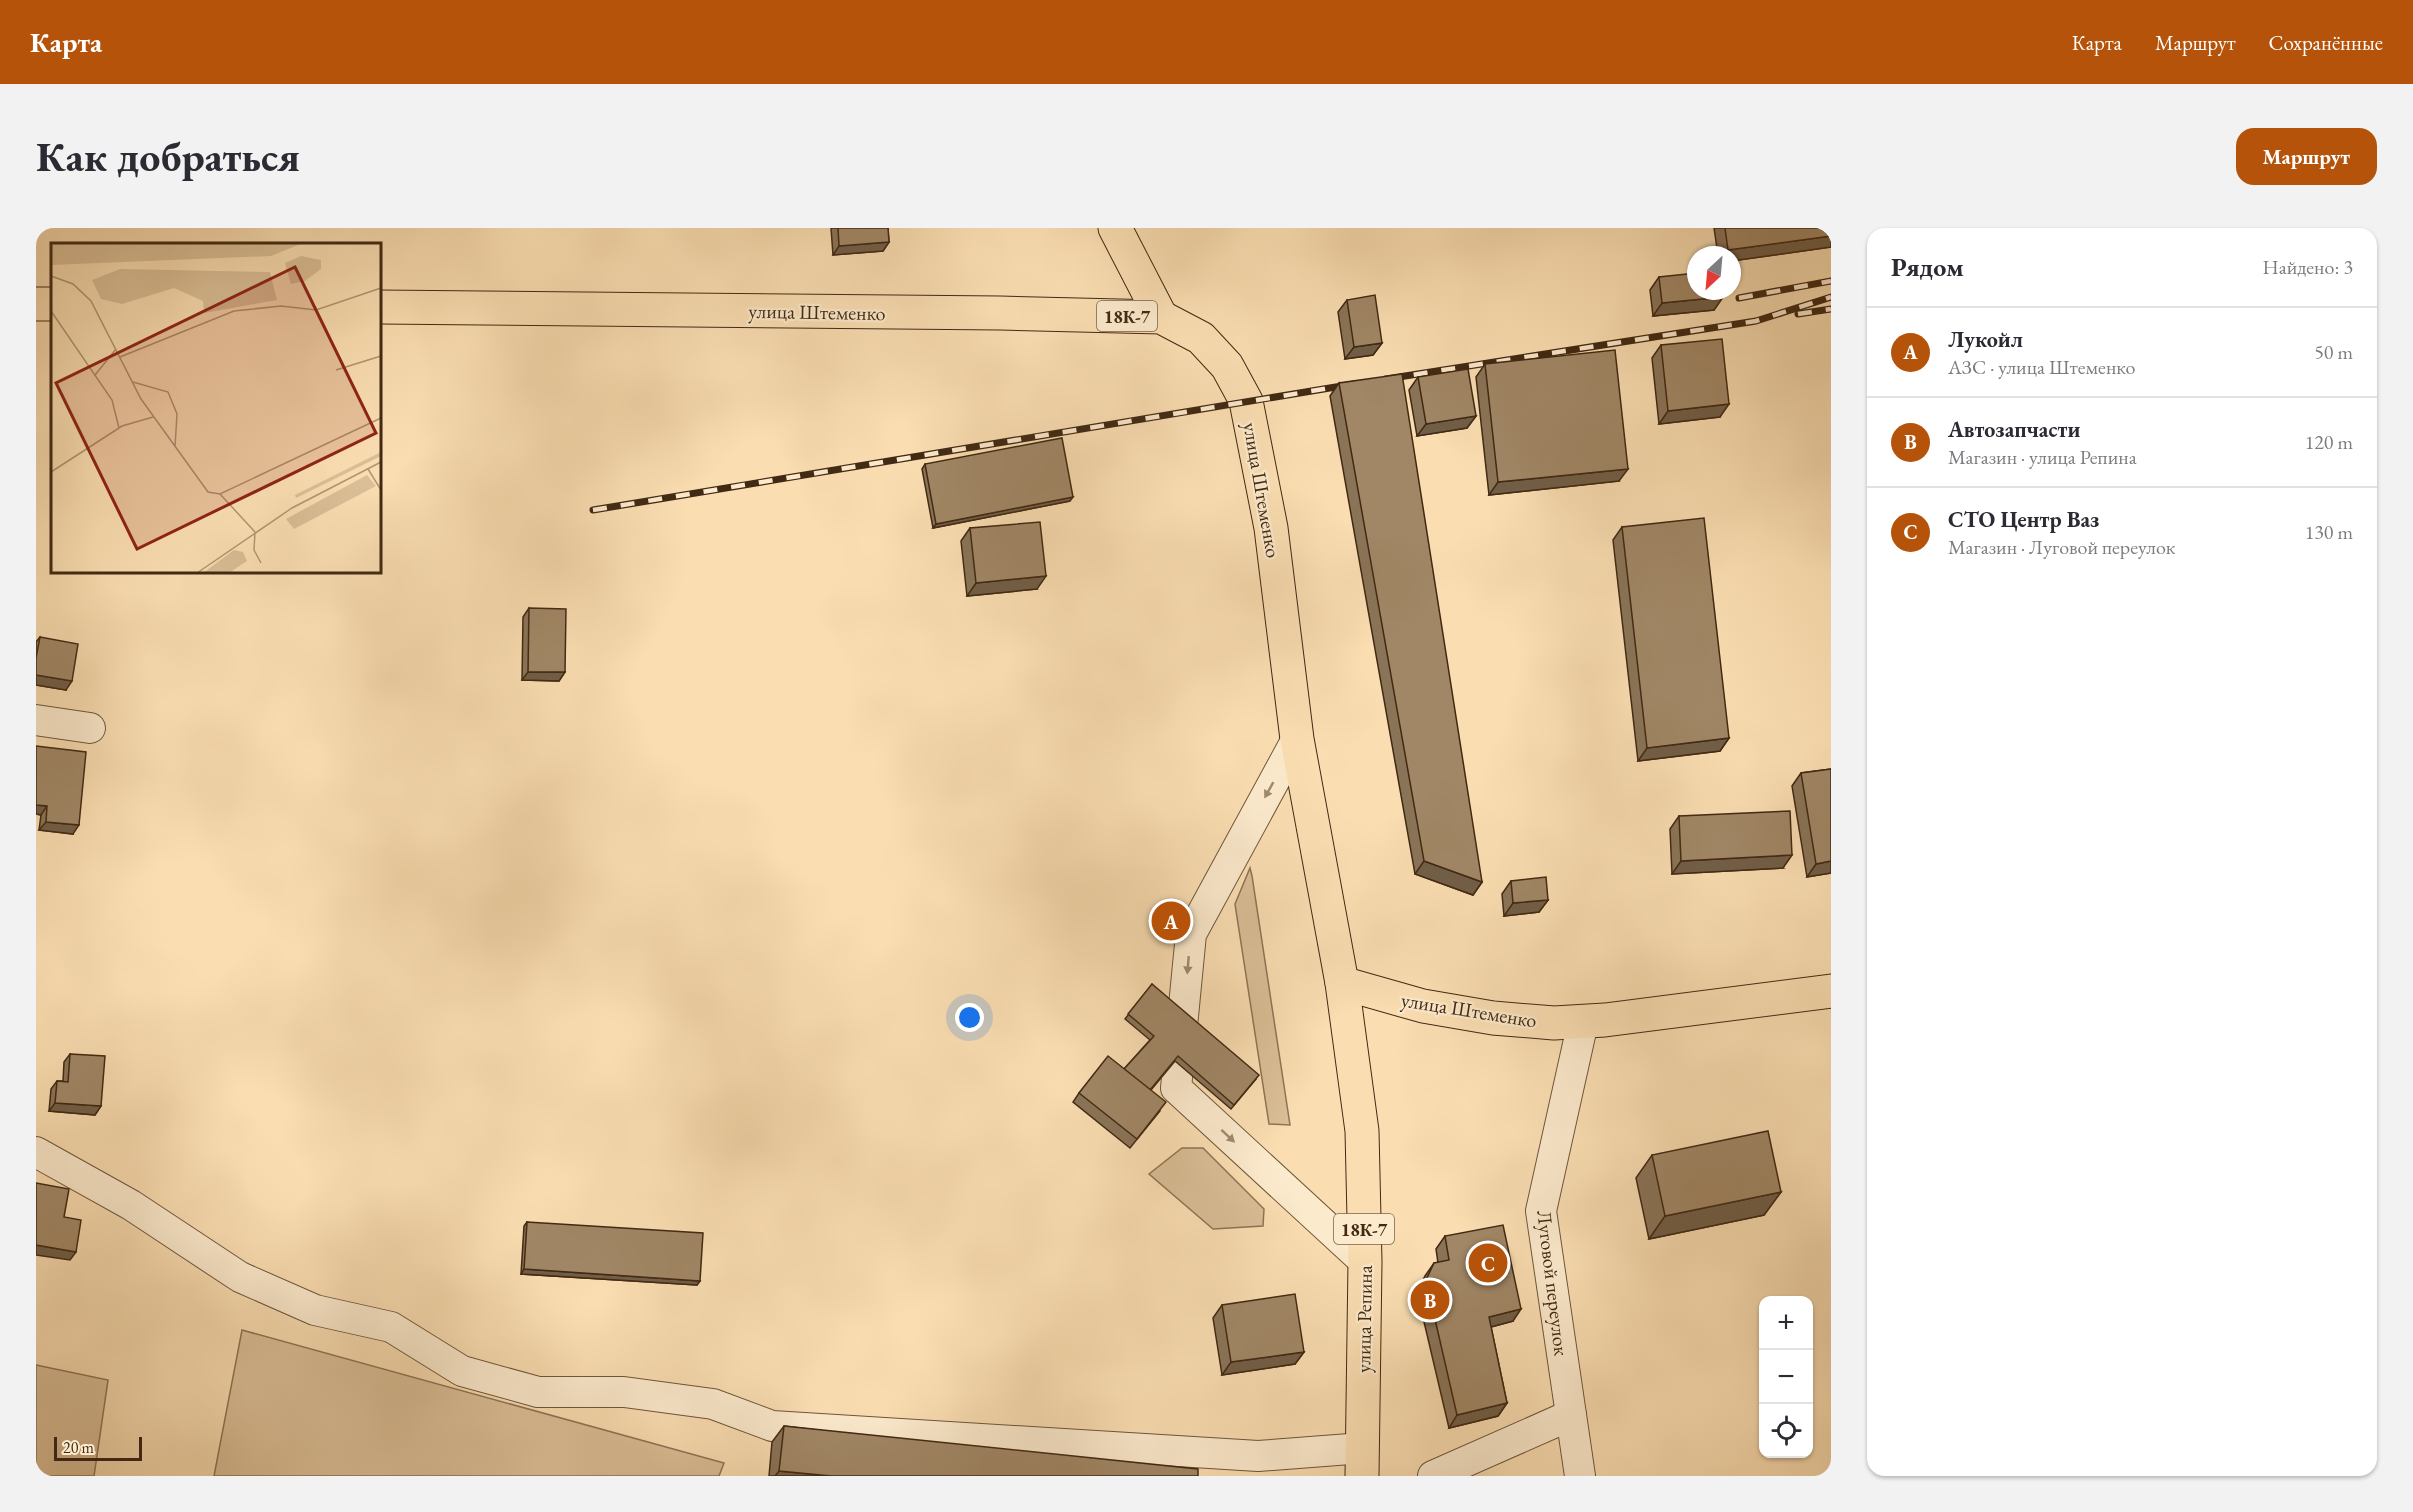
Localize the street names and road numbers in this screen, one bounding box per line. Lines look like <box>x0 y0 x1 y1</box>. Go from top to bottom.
street label: улица Штеменко <box>748 298 886 326</box>
road number: 18К-7 <box>1097 301 1157 331</box>
street label: улица Штеменко <box>1237 420 1287 560</box>
street label: улица Штеменко <box>1399 986 1539 1034</box>
street label: Луговой переулок <box>1531 1209 1575 1358</box>
road number: 18К-7 <box>1334 1214 1394 1244</box>
street label: улица Репина <box>1350 1265 1378 1373</box>

